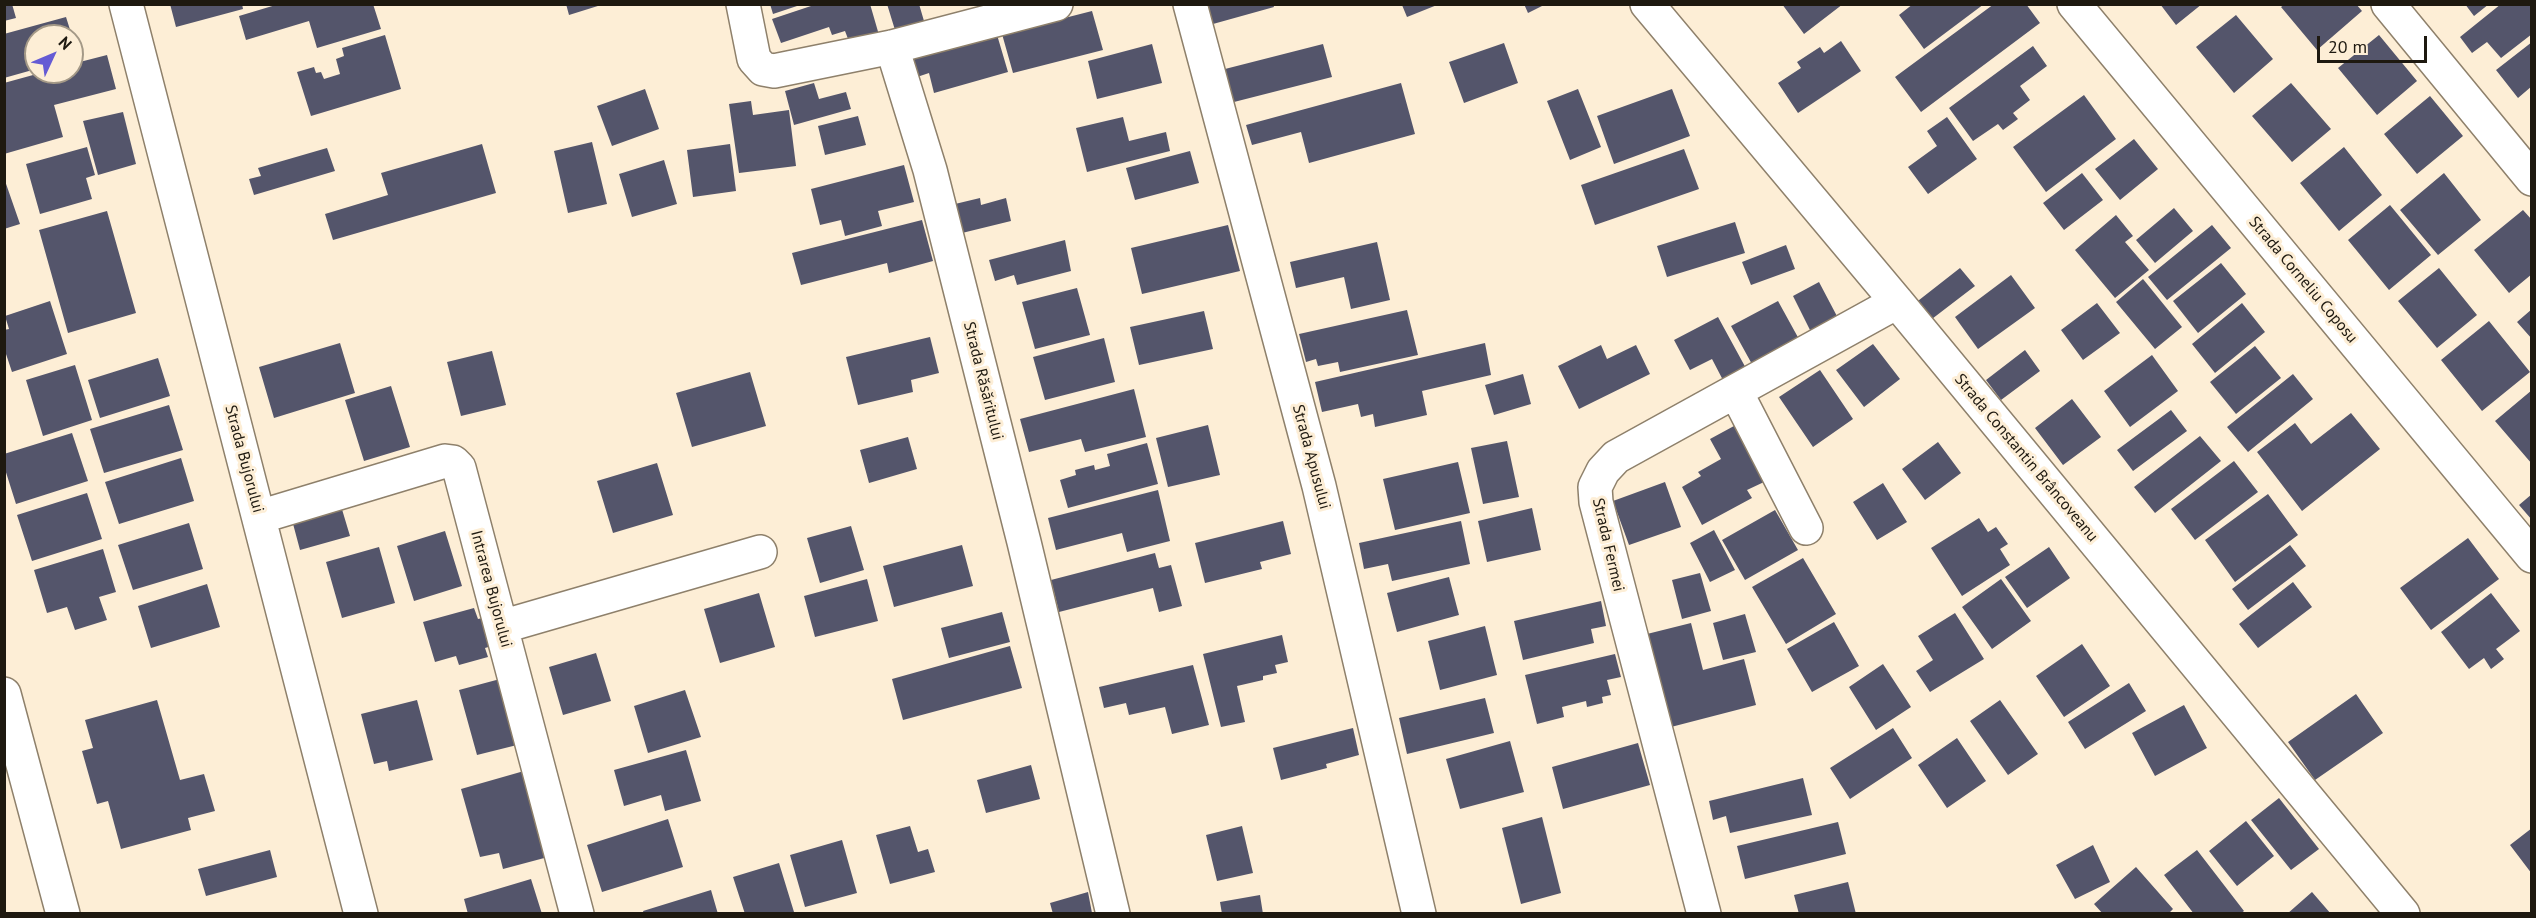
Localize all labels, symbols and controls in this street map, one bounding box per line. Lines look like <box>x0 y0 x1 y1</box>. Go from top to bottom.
north arrow <box>24 24 84 84</box>
scale bar <box>2320 24 2430 62</box>
text: N <box>55 32 76 54</box>
text: 20 m <box>2328 35 2367 58</box>
street label: Strada Corneliu Coposu <box>2244 213 2362 347</box>
street label: Strada Răsăritului <box>959 320 1007 442</box>
street label: Strada Constantin Brâncoveanu <box>1950 370 2102 546</box>
street label: Strada Bujorului <box>220 403 268 515</box>
street label: Strada Apusului <box>1288 403 1334 511</box>
street label: Strada Fermei <box>1588 496 1628 594</box>
street label: Intrarea Bujorului <box>466 528 516 650</box>

